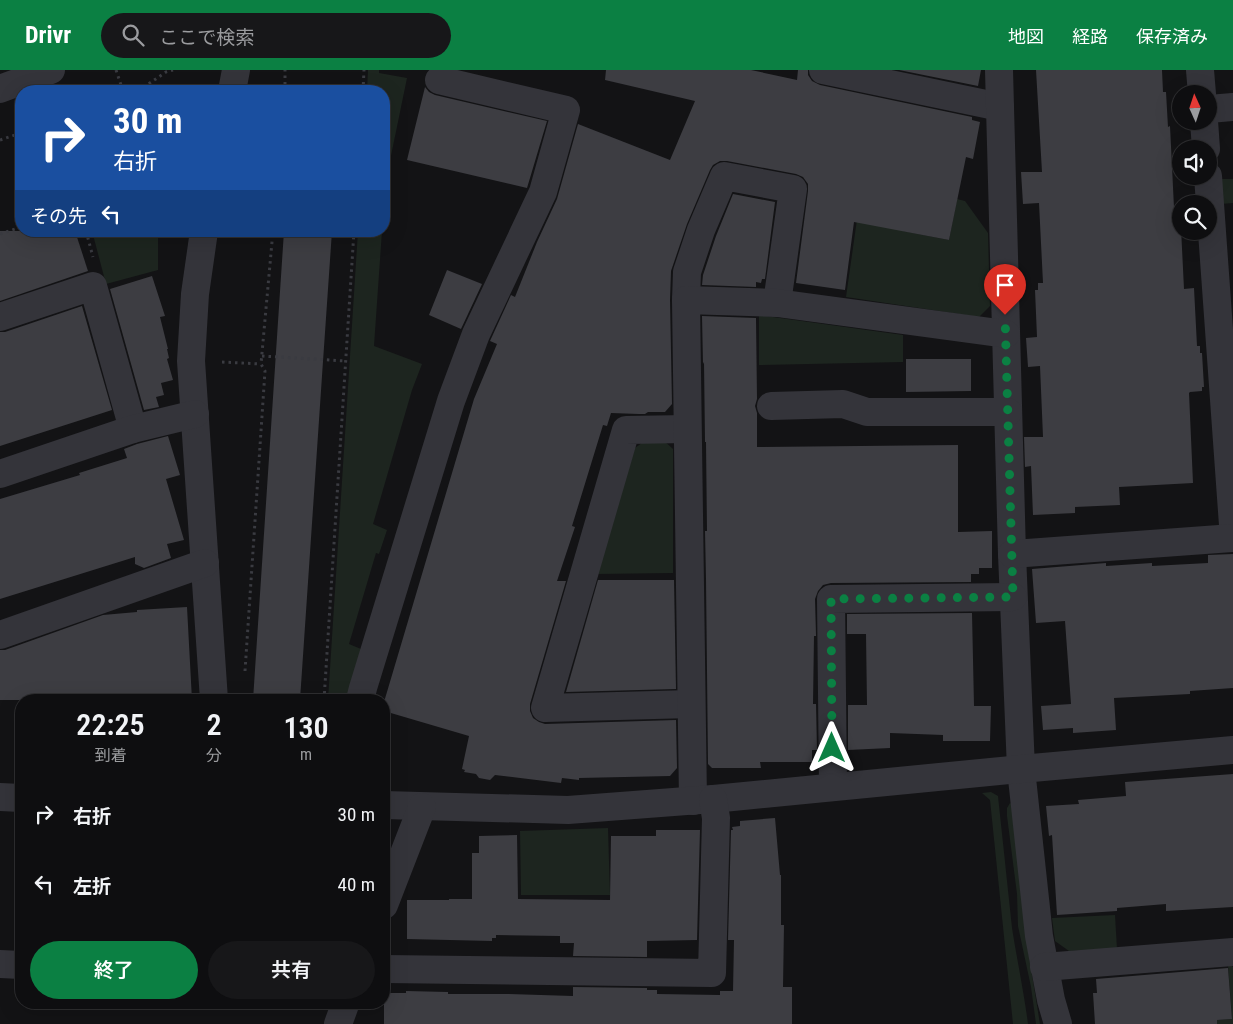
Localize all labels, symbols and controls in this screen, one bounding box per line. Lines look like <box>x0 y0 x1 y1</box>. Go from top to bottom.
search box <box>101 13 451 58</box>
text: Drivr <box>25 21 71 49</box>
icon: search <box>119 21 147 49</box>
text: ここで検索 <box>159 26 254 49</box>
text: 地図 <box>1008 26 1044 47</box>
text: 経路 <box>1072 26 1108 47</box>
text: 保存済み <box>1136 26 1208 47</box>
north arrow <box>1172 85 1218 130</box>
map controls <box>1172 85 1217 240</box>
text: 30 m <box>113 101 182 142</box>
icon: right <box>30 105 95 170</box>
button: sound <box>1172 140 1217 185</box>
text: 右折 <box>113 149 157 174</box>
button: search <box>1172 195 1217 240</box>
icon: left <box>97 200 125 228</box>
text: その先 <box>30 205 87 228</box>
pin <box>984 264 1026 315</box>
icon: arrive <box>991 271 1019 299</box>
text: 22:25 <box>76 707 145 742</box>
text: 2 <box>206 707 222 742</box>
text: 130 <box>283 710 329 745</box>
position arrow <box>805 721 857 773</box>
text: m <box>300 745 312 764</box>
text: 到着 <box>94 746 127 765</box>
text: 分 <box>206 746 222 765</box>
icon: right <box>30 800 58 828</box>
text: 30 m <box>338 803 375 826</box>
text: 右折 <box>73 805 111 828</box>
icon: left <box>30 870 58 898</box>
text: 40 m <box>338 873 375 896</box>
text: 左折 <box>73 875 111 898</box>
button: 終了 <box>30 941 198 999</box>
button: 共有 <box>208 941 375 999</box>

